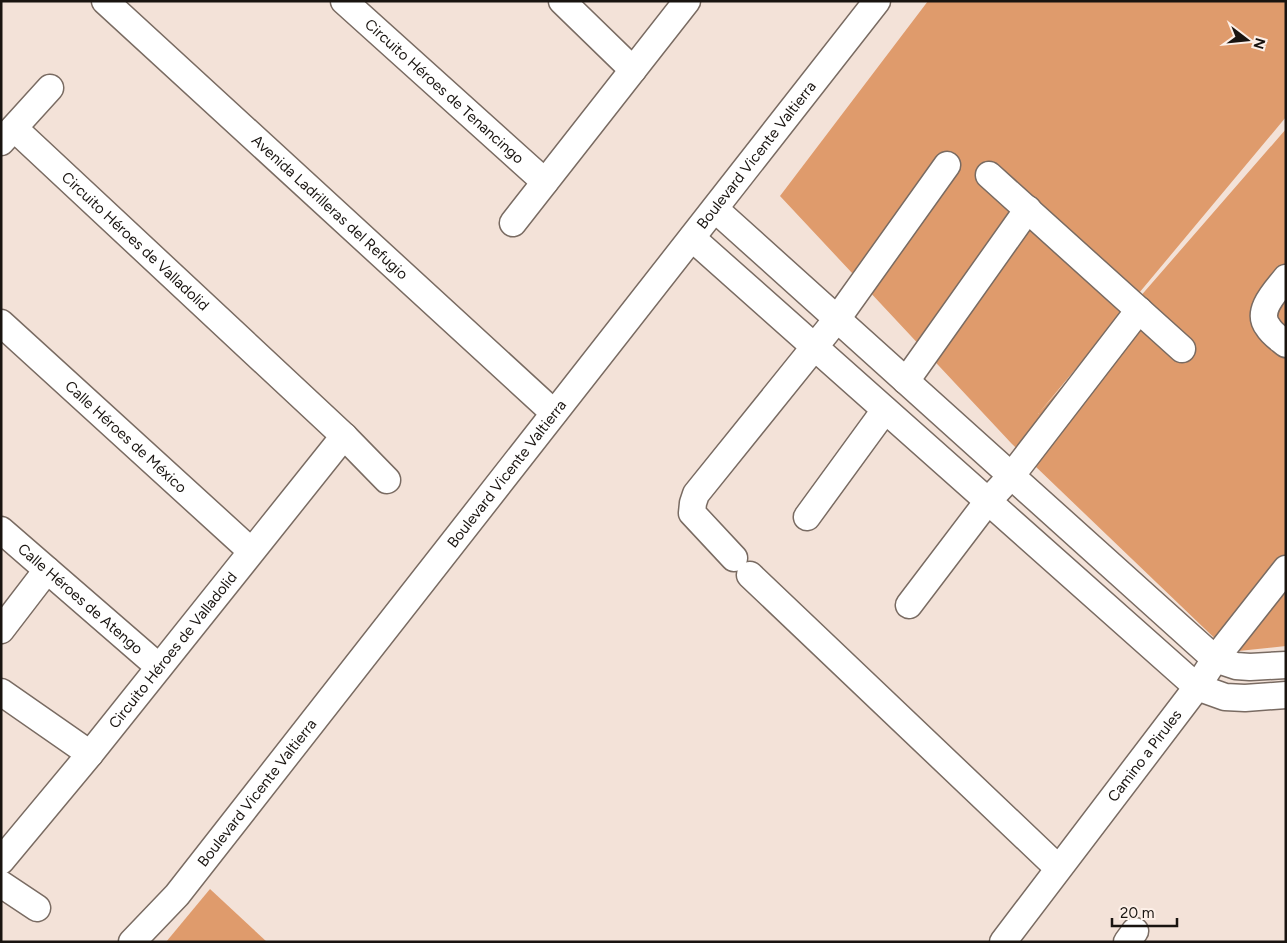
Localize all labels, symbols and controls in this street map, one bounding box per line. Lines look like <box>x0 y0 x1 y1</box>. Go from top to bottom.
street label: Circuito Héroes de Tenancingo <box>361 15 528 168</box>
north arrow <box>1222 15 1272 65</box>
text: N <box>1249 36 1269 51</box>
street label: Boulevard Vicente Valtierra <box>693 78 820 232</box>
street label: Avenida Ladrilleras del Refugio <box>248 131 412 284</box>
street label: Circuito Héroes de Valladolid <box>58 168 213 314</box>
street label: Calle Héroes de México <box>61 377 191 497</box>
street label: Boulevard Vicente Valtierra <box>443 396 570 551</box>
street label: Calle Héroes de Atengo <box>14 540 147 658</box>
street label: Circuito Héroes de Valladolid <box>105 568 241 732</box>
street label: Camino a Pirules <box>1104 706 1185 805</box>
street label: Boulevard Vicente Valtierra <box>194 715 320 870</box>
scale bar <box>1112 896 1177 928</box>
text: 20 m <box>1120 904 1154 922</box>

